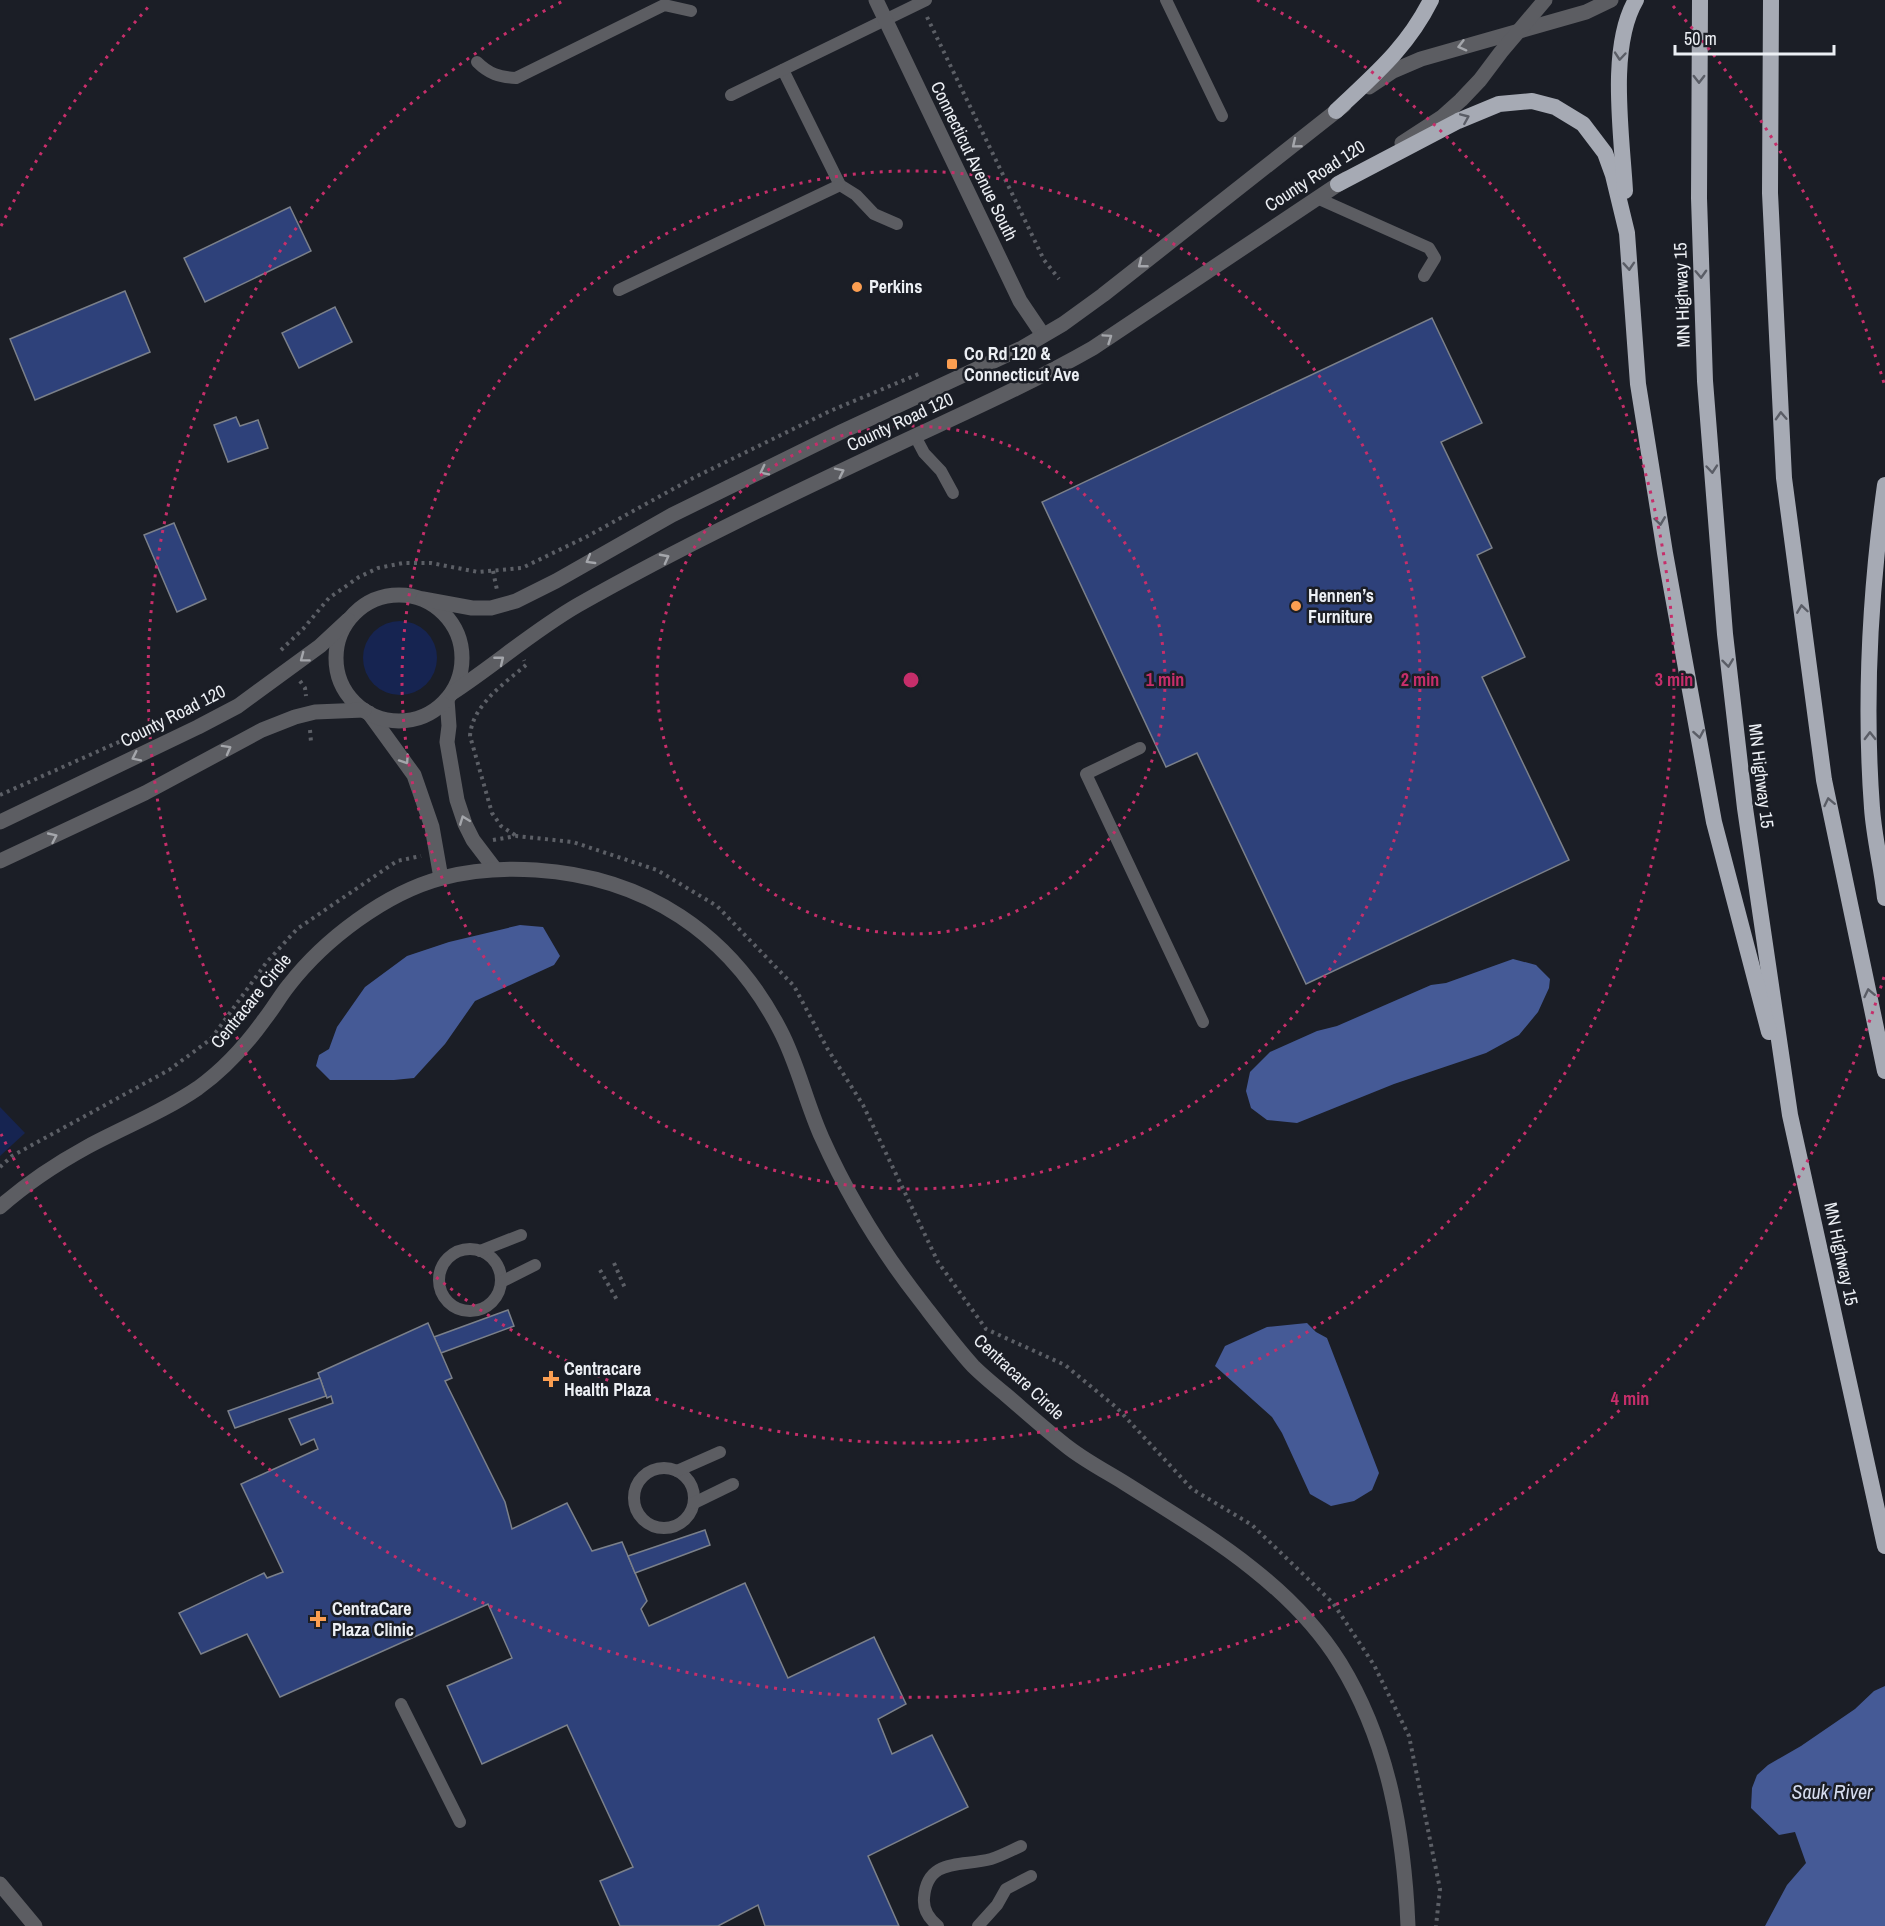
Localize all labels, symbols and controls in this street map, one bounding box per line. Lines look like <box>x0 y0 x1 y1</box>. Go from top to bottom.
scale bar <box>1675 18 1834 56</box>
text: 50 m <box>1684 26 1717 51</box>
one-way arrow <box>1457 39 1468 51</box>
one-way arrow <box>1614 51 1627 60</box>
one-way arrow <box>1693 75 1705 84</box>
street label: Connecticut Avenue South <box>925 77 1024 245</box>
one-way arrow <box>1458 113 1469 125</box>
street label: County Road 120 <box>1260 134 1370 217</box>
one-way arrow <box>1292 136 1303 147</box>
street label: MN Highway 15 <box>1667 242 1696 348</box>
one-way arrow <box>1138 256 1149 267</box>
one-way arrow <box>1622 261 1635 270</box>
one-way arrow <box>1695 270 1708 279</box>
place label: Perkins <box>869 274 922 299</box>
marker: Perkins <box>850 280 864 294</box>
one-way arrow <box>1102 334 1113 345</box>
place label: Co Rd 120 & Connecticut Ave <box>964 341 1079 387</box>
marker: Co Rd 120 & Connecticut Ave <box>945 357 959 371</box>
street label: County Road 120 <box>842 386 957 457</box>
one-way arrow <box>1775 411 1788 420</box>
one-way arrow <box>759 464 770 475</box>
one-way arrow <box>1705 465 1718 474</box>
one-way arrow <box>834 467 845 479</box>
one-way arrow <box>1654 517 1666 526</box>
one-way arrow <box>586 553 597 565</box>
one-way arrow <box>659 554 670 565</box>
place label: Hennen’s Furniture <box>1308 583 1374 629</box>
marker: Hennen’s Furniture <box>1289 599 1303 613</box>
one-way arrow <box>1796 605 1808 614</box>
one-way arrow <box>299 651 310 662</box>
one-way arrow <box>493 656 504 667</box>
one-way arrow <box>1721 659 1734 668</box>
text: 1 min <box>1146 667 1184 692</box>
text: 2 min <box>1401 667 1439 692</box>
text: 3 min <box>1655 667 1693 692</box>
centre of rings <box>901 670 921 690</box>
street label: County Road 120 <box>116 678 230 753</box>
street label: MN Highway 15 <box>1743 722 1780 830</box>
one-way arrow <box>1692 729 1705 739</box>
one-way arrow <box>1863 731 1876 740</box>
one-way arrow <box>221 745 232 756</box>
one-way arrow <box>132 749 143 761</box>
one-way arrow <box>398 753 409 764</box>
one-way arrow <box>1823 798 1836 808</box>
one-way arrow <box>459 815 472 826</box>
one-way arrow <box>47 833 58 845</box>
street label: Centracare Circle <box>205 948 297 1053</box>
one-way arrow <box>1863 989 1876 999</box>
street label: MN Highway 15 <box>1818 1200 1865 1308</box>
street label: Centracare Circle <box>969 1328 1070 1425</box>
place label: Centracare Health Plaza <box>564 1356 652 1402</box>
marker: Centracare Health Plaza <box>542 1370 560 1388</box>
text: 4 min <box>1611 1386 1649 1411</box>
place label: CentraCare Plaza Clinic <box>332 1596 414 1642</box>
marker: CentraCare Plaza Clinic <box>309 1610 327 1628</box>
water label: Sauk River <box>1791 1778 1873 1805</box>

